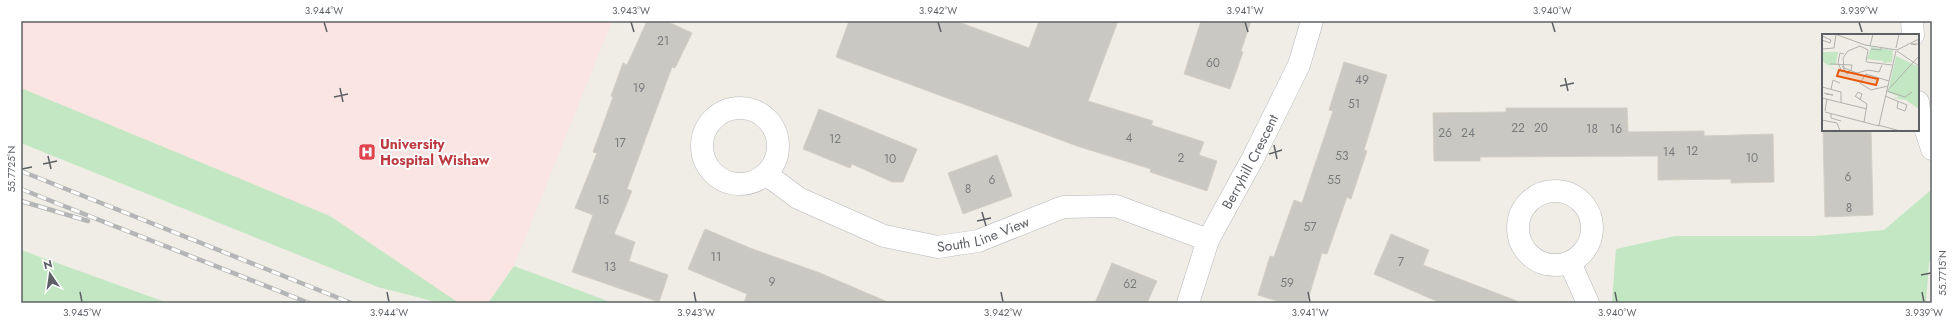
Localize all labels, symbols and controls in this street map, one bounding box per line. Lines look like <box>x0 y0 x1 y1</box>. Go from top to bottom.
text: 3.944°W <box>305 3 343 18</box>
text: 3.943°W <box>612 3 650 18</box>
text: 3.942°W <box>919 3 957 18</box>
text: 3.941°W <box>1226 3 1264 18</box>
text: 3.940°W <box>1533 3 1571 18</box>
text: 3.939°W <box>1840 3 1878 18</box>
house number: 21 <box>657 32 669 50</box>
inset map <box>1822 34 1919 131</box>
house number: 60 <box>1206 54 1220 72</box>
house number: 49 <box>1355 71 1369 89</box>
house number: 19 <box>633 79 645 97</box>
house number: 51 <box>1348 95 1360 113</box>
street label: Berryhill Crescent <box>1217 110 1283 213</box>
house number: 22 <box>1511 119 1525 137</box>
house number: 20 <box>1534 119 1548 137</box>
house number: 18 <box>1586 120 1598 138</box>
house number: 16 <box>1610 120 1622 138</box>
house number: 26 <box>1438 124 1452 142</box>
house number: 24 <box>1461 124 1475 142</box>
house number: 4 <box>1126 129 1133 147</box>
house number: 12 <box>829 130 841 148</box>
place label: University Hospital Wishaw <box>380 134 490 170</box>
house number: 17 <box>614 134 627 152</box>
hospital icon: University Hospital Wishaw <box>357 142 377 162</box>
house number: 12 <box>1686 142 1698 160</box>
house number: 14 <box>1663 143 1675 161</box>
text: 55.7725°N <box>4 146 19 192</box>
house number: 53 <box>1335 147 1349 165</box>
house number: 2 <box>1178 149 1185 167</box>
house number: 10 <box>1746 149 1758 167</box>
house number: 10 <box>884 150 896 168</box>
house number: 6 <box>1845 168 1852 186</box>
house number: 6 <box>989 171 996 189</box>
house number: 55 <box>1327 171 1341 189</box>
house number: 8 <box>965 180 971 198</box>
house number: 15 <box>597 191 609 209</box>
house number: 8 <box>1846 199 1852 217</box>
street label: South Line View <box>935 211 1033 257</box>
house number: 57 <box>1303 218 1317 236</box>
house number: 11 <box>711 248 721 266</box>
text: 55.7715°N <box>1935 250 1950 296</box>
house number: 7 <box>1398 253 1405 271</box>
north arrow <box>30 254 70 294</box>
text: N <box>42 255 54 273</box>
house number: 13 <box>604 258 616 276</box>
house number: 9 <box>769 273 776 291</box>
house number: 59 <box>1280 274 1294 292</box>
house number: 62 <box>1123 275 1137 293</box>
text: 3.945°W <box>63 305 101 320</box>
text: 3.944°W <box>370 305 408 320</box>
text: 3.943°W <box>677 305 715 320</box>
text: 3.942°W <box>984 305 1022 320</box>
text: 3.941°W <box>1291 305 1329 320</box>
text: 3.940°W <box>1598 305 1636 320</box>
text: 3.939°W <box>1905 305 1943 320</box>

